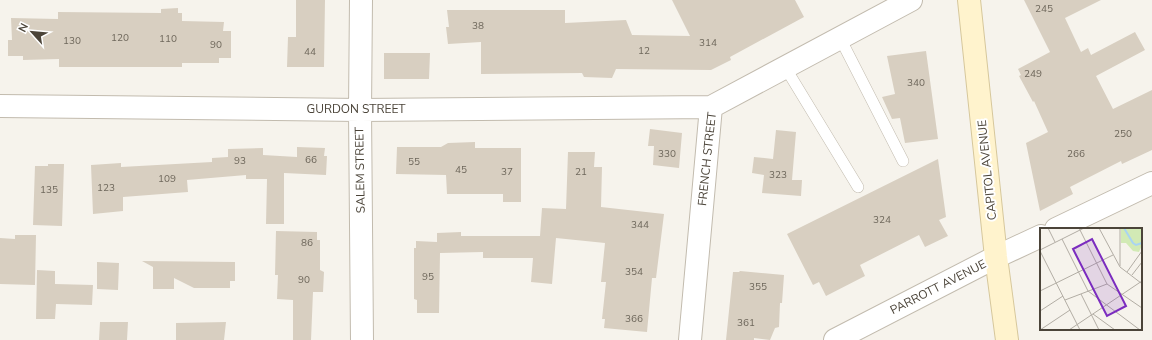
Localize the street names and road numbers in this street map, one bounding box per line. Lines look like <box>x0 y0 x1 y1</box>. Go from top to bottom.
street label: GURDON STREET <box>306 101 406 117</box>
street label: FRENCH STREET <box>694 111 720 207</box>
street label: CAPITOL AVENUE <box>974 119 1000 221</box>
street label: SALEM STREET <box>351 126 369 213</box>
street label: PARROTT AVENUE <box>887 256 989 318</box>

